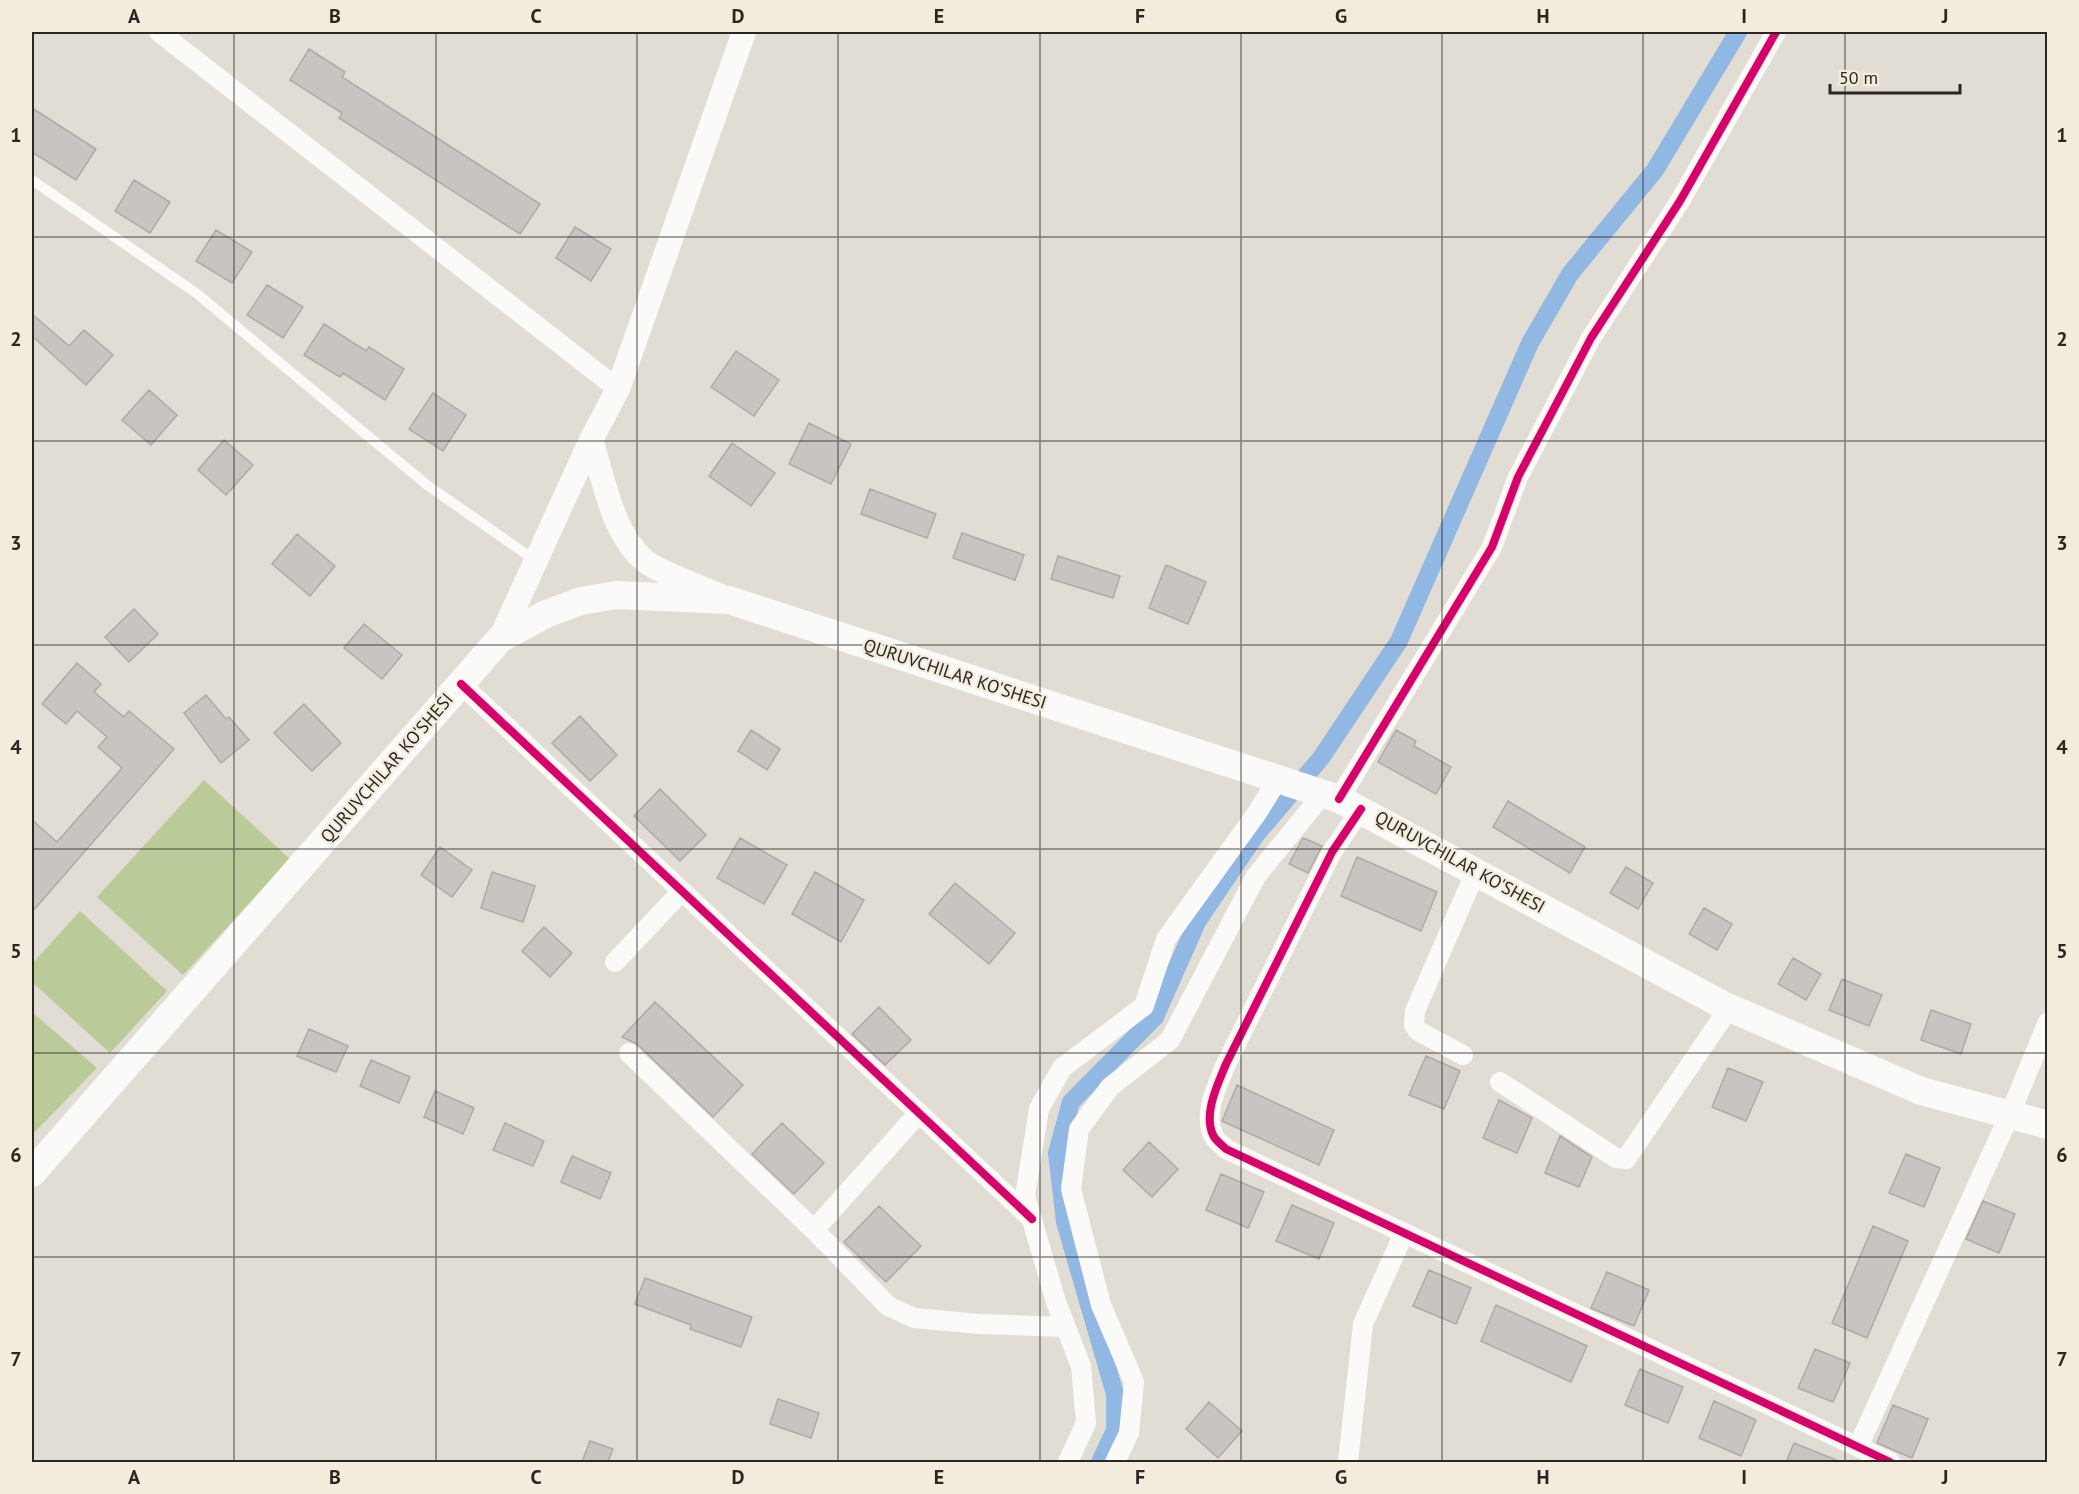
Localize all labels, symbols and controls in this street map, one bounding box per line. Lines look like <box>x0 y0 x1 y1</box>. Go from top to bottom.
text: A <box>128 3 141 29</box>
text: B <box>329 3 341 29</box>
text: C <box>530 3 542 29</box>
text: D <box>732 3 745 29</box>
text: E <box>934 3 944 29</box>
text: F <box>1135 3 1145 29</box>
text: G <box>1335 3 1347 29</box>
text: H <box>1536 3 1550 29</box>
text: I <box>1741 3 1747 29</box>
text: J <box>1941 3 1948 29</box>
scale bar <box>1830 57 1960 95</box>
text: 50 m <box>1839 66 1878 89</box>
text: 1 <box>10 122 22 148</box>
text: 1 <box>2056 122 2068 148</box>
text: 2 <box>10 326 22 352</box>
text: 2 <box>2056 326 2068 352</box>
text: 3 <box>10 530 22 556</box>
text: 3 <box>2056 530 2068 556</box>
street label: QURUVCHILAR KO'SHESI <box>861 633 1050 714</box>
street label: QURUVCHILAR KO'SHESI <box>315 688 458 847</box>
text: 4 <box>10 734 22 760</box>
text: 4 <box>2056 734 2068 760</box>
street label: QURUVCHILAR KO'SHESI <box>1371 805 1549 918</box>
text: 5 <box>10 938 22 964</box>
text: 5 <box>2056 938 2068 964</box>
text: 6 <box>10 1142 22 1168</box>
text: 6 <box>2056 1142 2068 1168</box>
text: 7 <box>10 1346 22 1372</box>
text: 7 <box>2056 1346 2068 1372</box>
text: A <box>128 1464 141 1490</box>
text: B <box>329 1464 341 1490</box>
text: C <box>530 1464 542 1490</box>
text: D <box>732 1464 745 1490</box>
text: E <box>934 1464 944 1490</box>
text: F <box>1135 1464 1145 1490</box>
text: G <box>1335 1464 1347 1490</box>
text: H <box>1536 1464 1550 1490</box>
text: I <box>1741 1464 1747 1490</box>
text: J <box>1941 1464 1948 1490</box>

